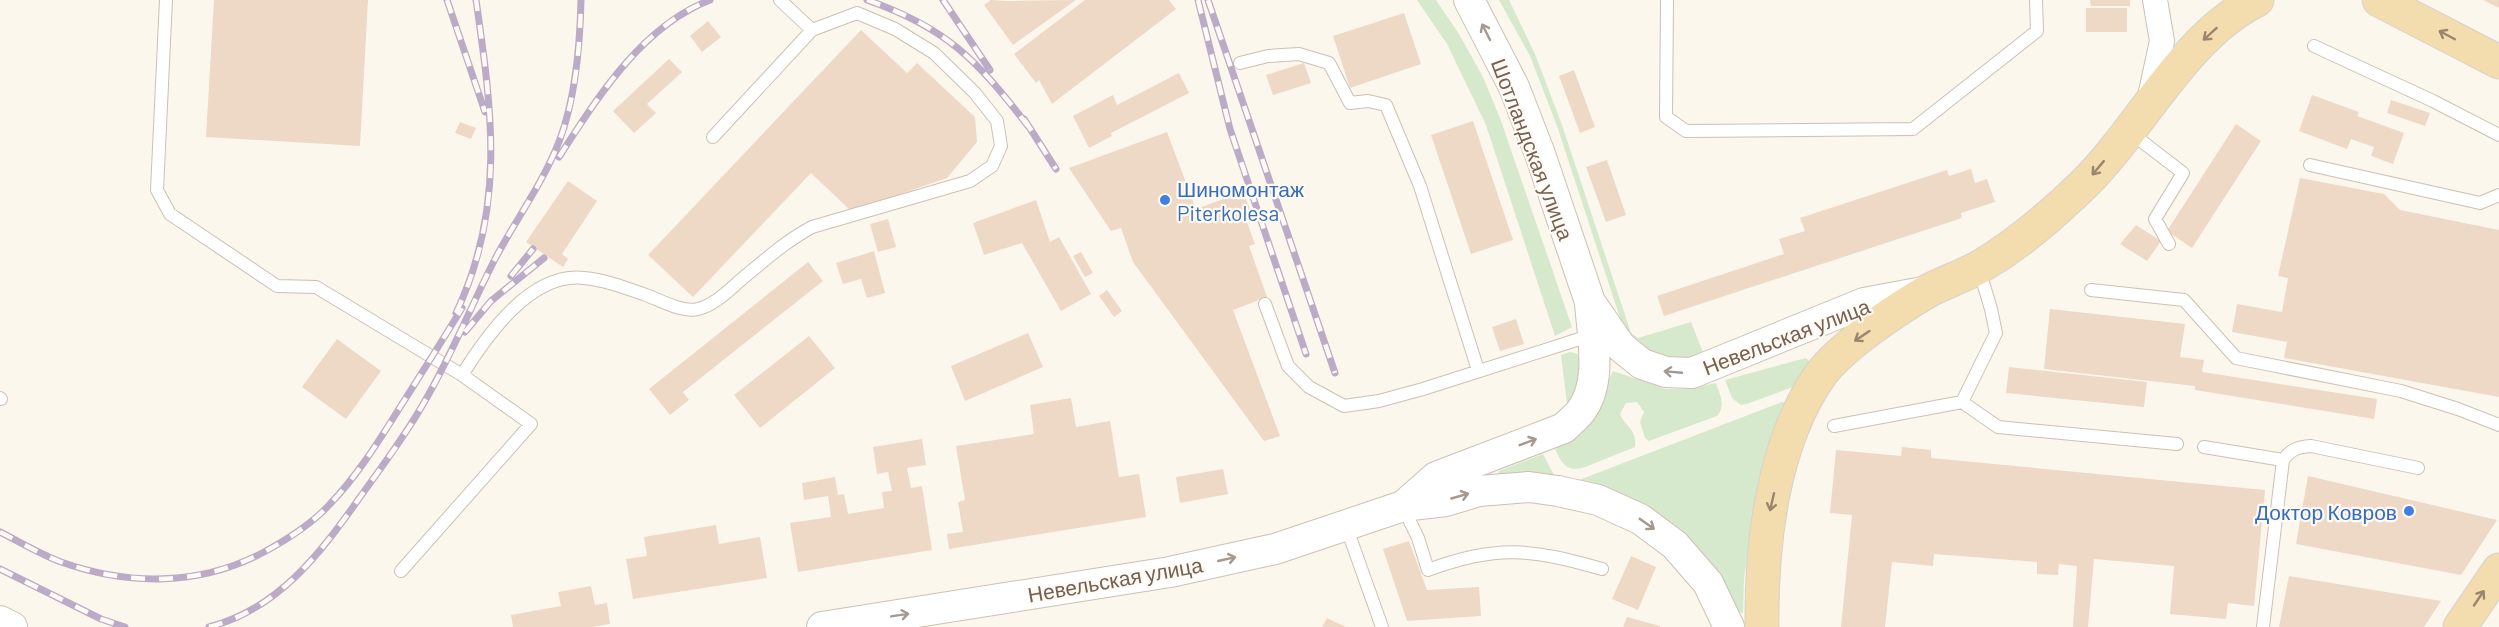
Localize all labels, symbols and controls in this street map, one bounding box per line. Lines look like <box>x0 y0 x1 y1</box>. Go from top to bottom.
one-way arrow <box>1480 24 1491 42</box>
one-way arrow <box>2203 27 2218 41</box>
one-way arrow <box>2438 29 2456 41</box>
street label: Шотландская улица <box>1487 55 1579 244</box>
one-way arrow <box>2091 160 2105 175</box>
place label: Шиномонтаж Piterkolesa <box>1177 176 1304 225</box>
marker: Шиномонтаж Piterkolesa <box>1158 193 1172 207</box>
street label: Невельская улица <box>1699 292 1873 379</box>
one-way arrow <box>1855 330 1871 342</box>
one-way arrow <box>1663 366 1683 377</box>
one-way arrow <box>1518 436 1537 447</box>
one-way arrow <box>1450 490 1469 501</box>
one-way arrow <box>1765 493 1777 512</box>
place label: Доктор Ковров <box>2255 499 2397 524</box>
marker: Доктор Ковров <box>2402 504 2416 518</box>
one-way arrow <box>1639 518 1655 531</box>
street label: Невельская улица <box>1026 551 1205 607</box>
one-way arrow <box>1217 553 1237 564</box>
one-way arrow <box>2473 591 2485 607</box>
one-way arrow <box>890 609 910 620</box>

